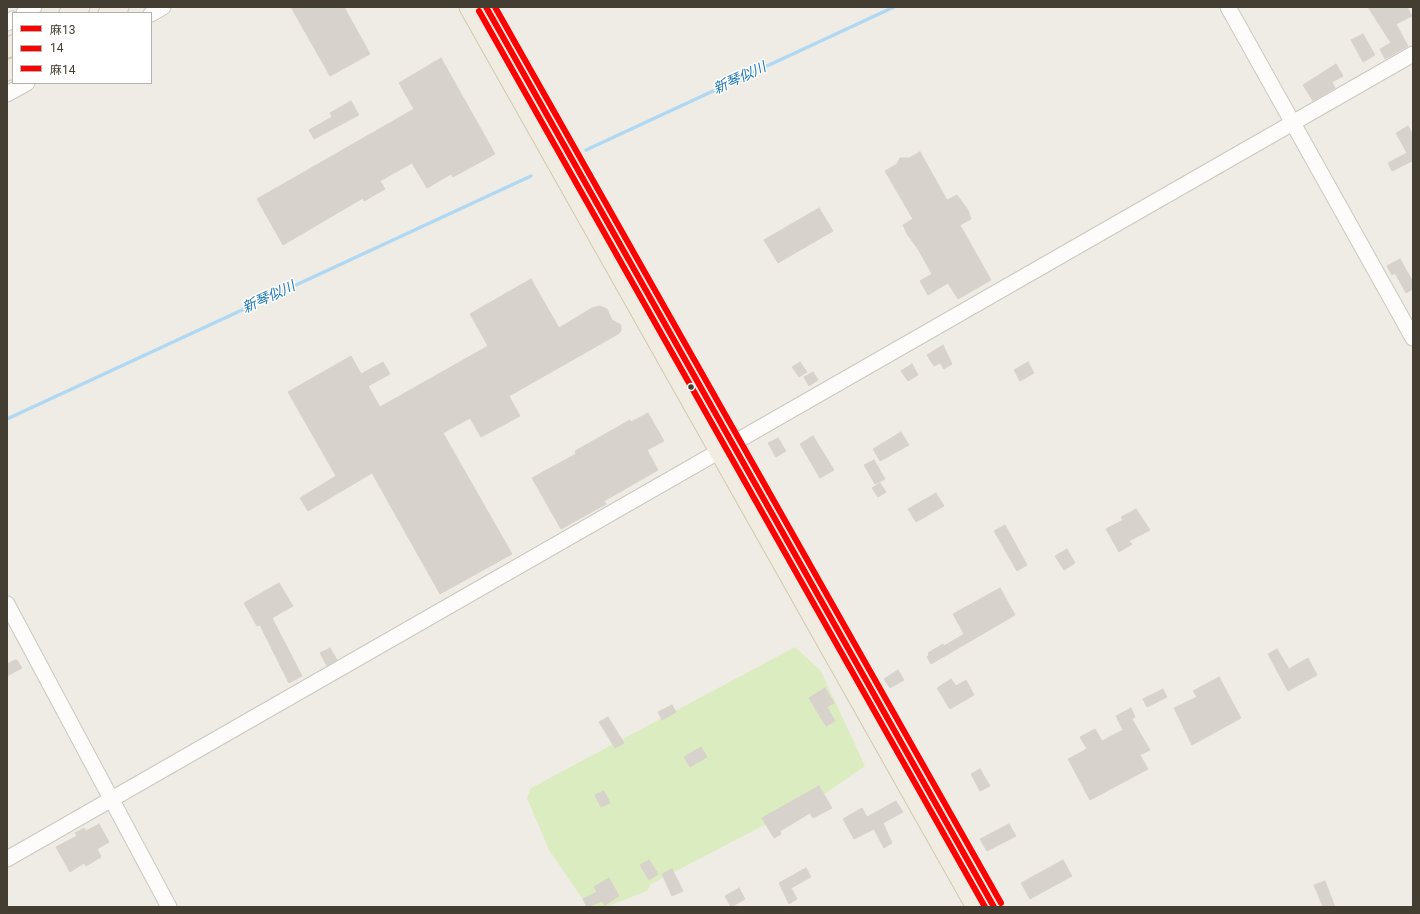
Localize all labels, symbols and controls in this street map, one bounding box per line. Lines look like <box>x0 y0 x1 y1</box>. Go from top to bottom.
legend <box>12 12 152 84</box>
text: 麻13 <box>50 23 76 37</box>
text: 14 <box>50 41 64 55</box>
water label: 新琴似川 <box>711 60 769 98</box>
text: 麻14 <box>50 63 76 77</box>
water label: 新琴似川 <box>240 279 298 317</box>
unlabelled marker <box>686 382 696 392</box>

